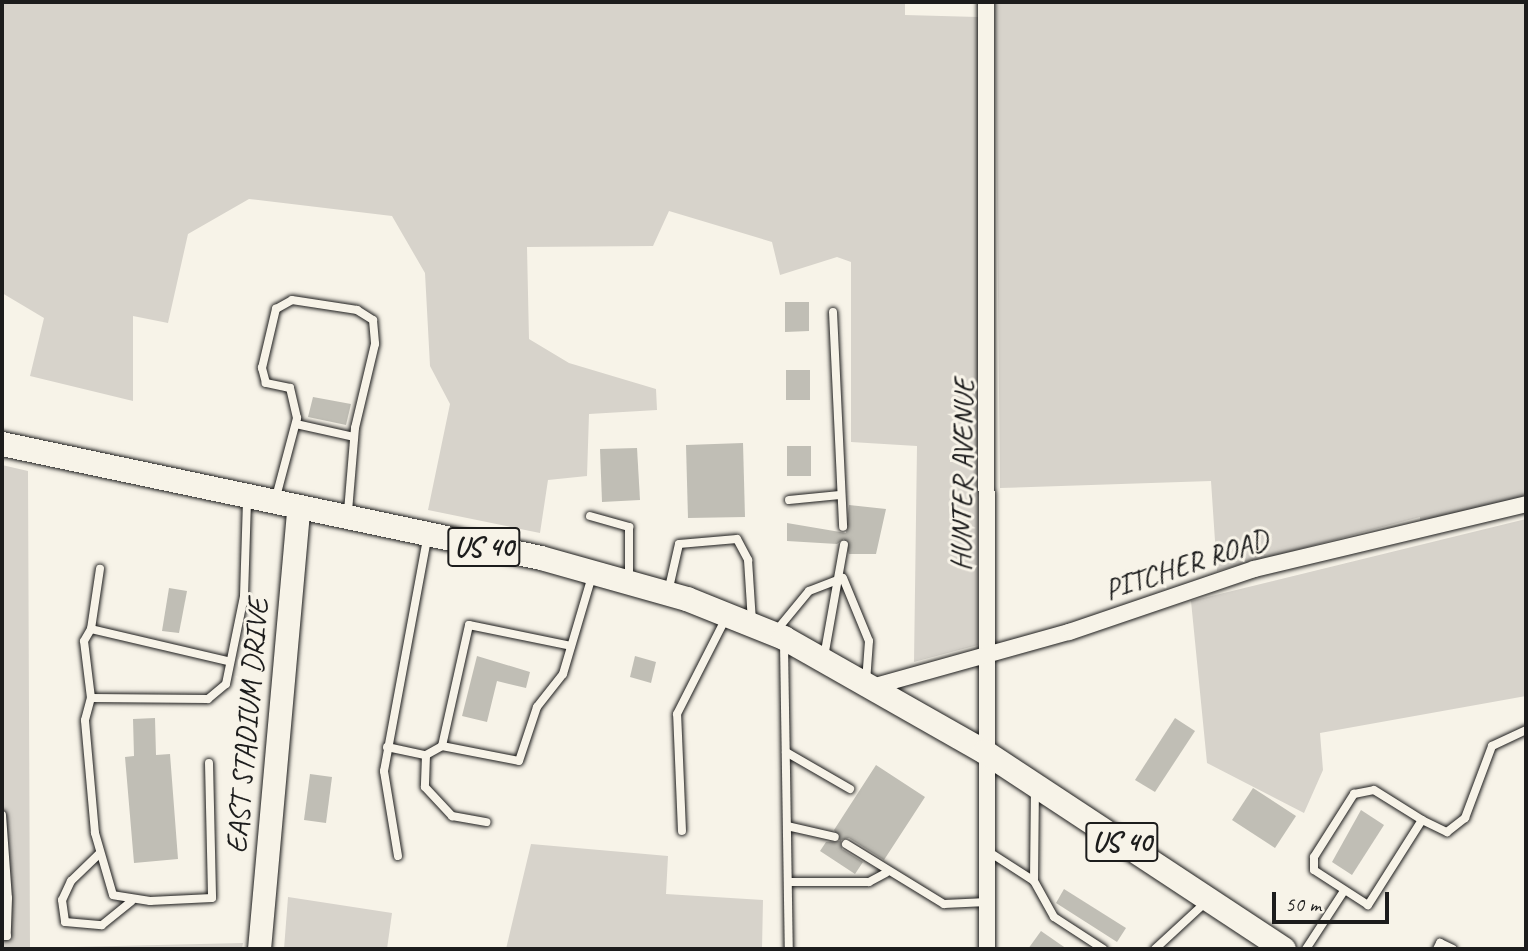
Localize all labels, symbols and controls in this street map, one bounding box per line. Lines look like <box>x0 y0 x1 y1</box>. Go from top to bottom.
street label: HUNTER AVENUE <box>942 378 982 572</box>
street label: PITCHER ROAD <box>1099 520 1273 608</box>
road number: US 40 <box>447 522 521 572</box>
street label: EAST STADIUM DRIVE <box>218 597 276 855</box>
road number: US 40 <box>1085 818 1159 866</box>
scale bar <box>1276 878 1393 922</box>
text: 50 m <box>1285 891 1321 917</box>

